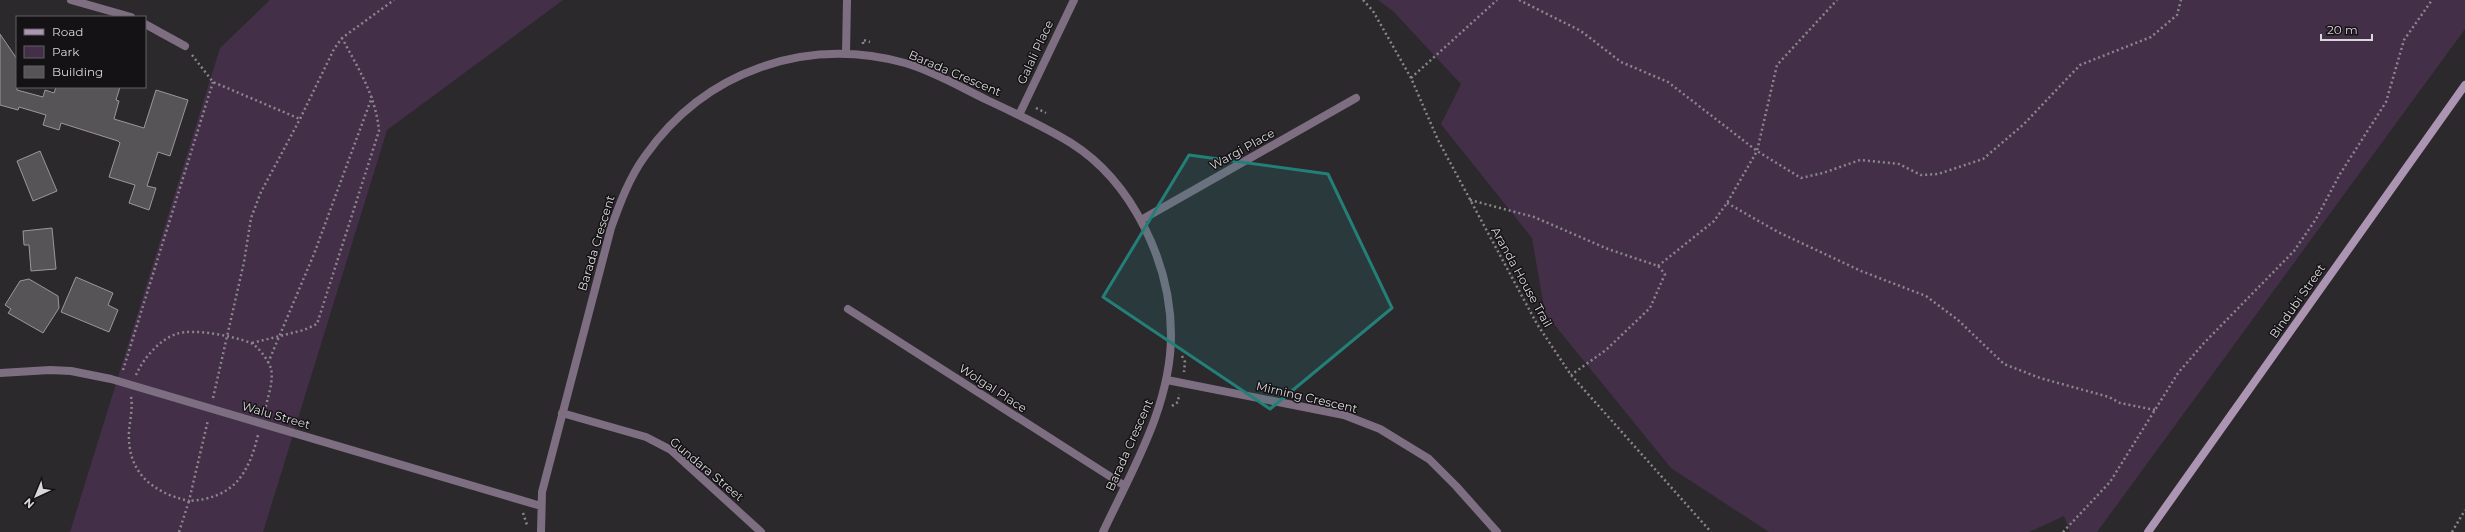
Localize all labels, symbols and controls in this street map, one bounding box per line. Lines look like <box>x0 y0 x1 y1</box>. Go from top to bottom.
legend <box>16 16 146 88</box>
scale bar <box>2321 16 2372 42</box>
street label: Galali Place <box>1014 18 1056 86</box>
text: 20 m <box>2327 22 2358 37</box>
text: Road <box>52 24 83 39</box>
text: Park <box>52 44 80 59</box>
street label: Barada Crescent <box>906 47 1004 99</box>
text: Building <box>52 64 103 79</box>
street label: Wargi Place <box>1207 125 1277 173</box>
street label: Barada Crescent <box>574 193 618 293</box>
street label: Aranda House Trail <box>1488 224 1556 330</box>
street label: Bindubi Street <box>2266 261 2328 341</box>
street label: Wolgal Place <box>956 360 1030 416</box>
street label: Mirning Crescent <box>1255 378 1359 416</box>
street label: Barada Crescent <box>1102 397 1156 493</box>
street label: Walu Street <box>240 398 312 432</box>
street label: Gundara Street <box>667 434 747 504</box>
north arrow <box>16 476 56 516</box>
text: N <box>21 495 37 511</box>

